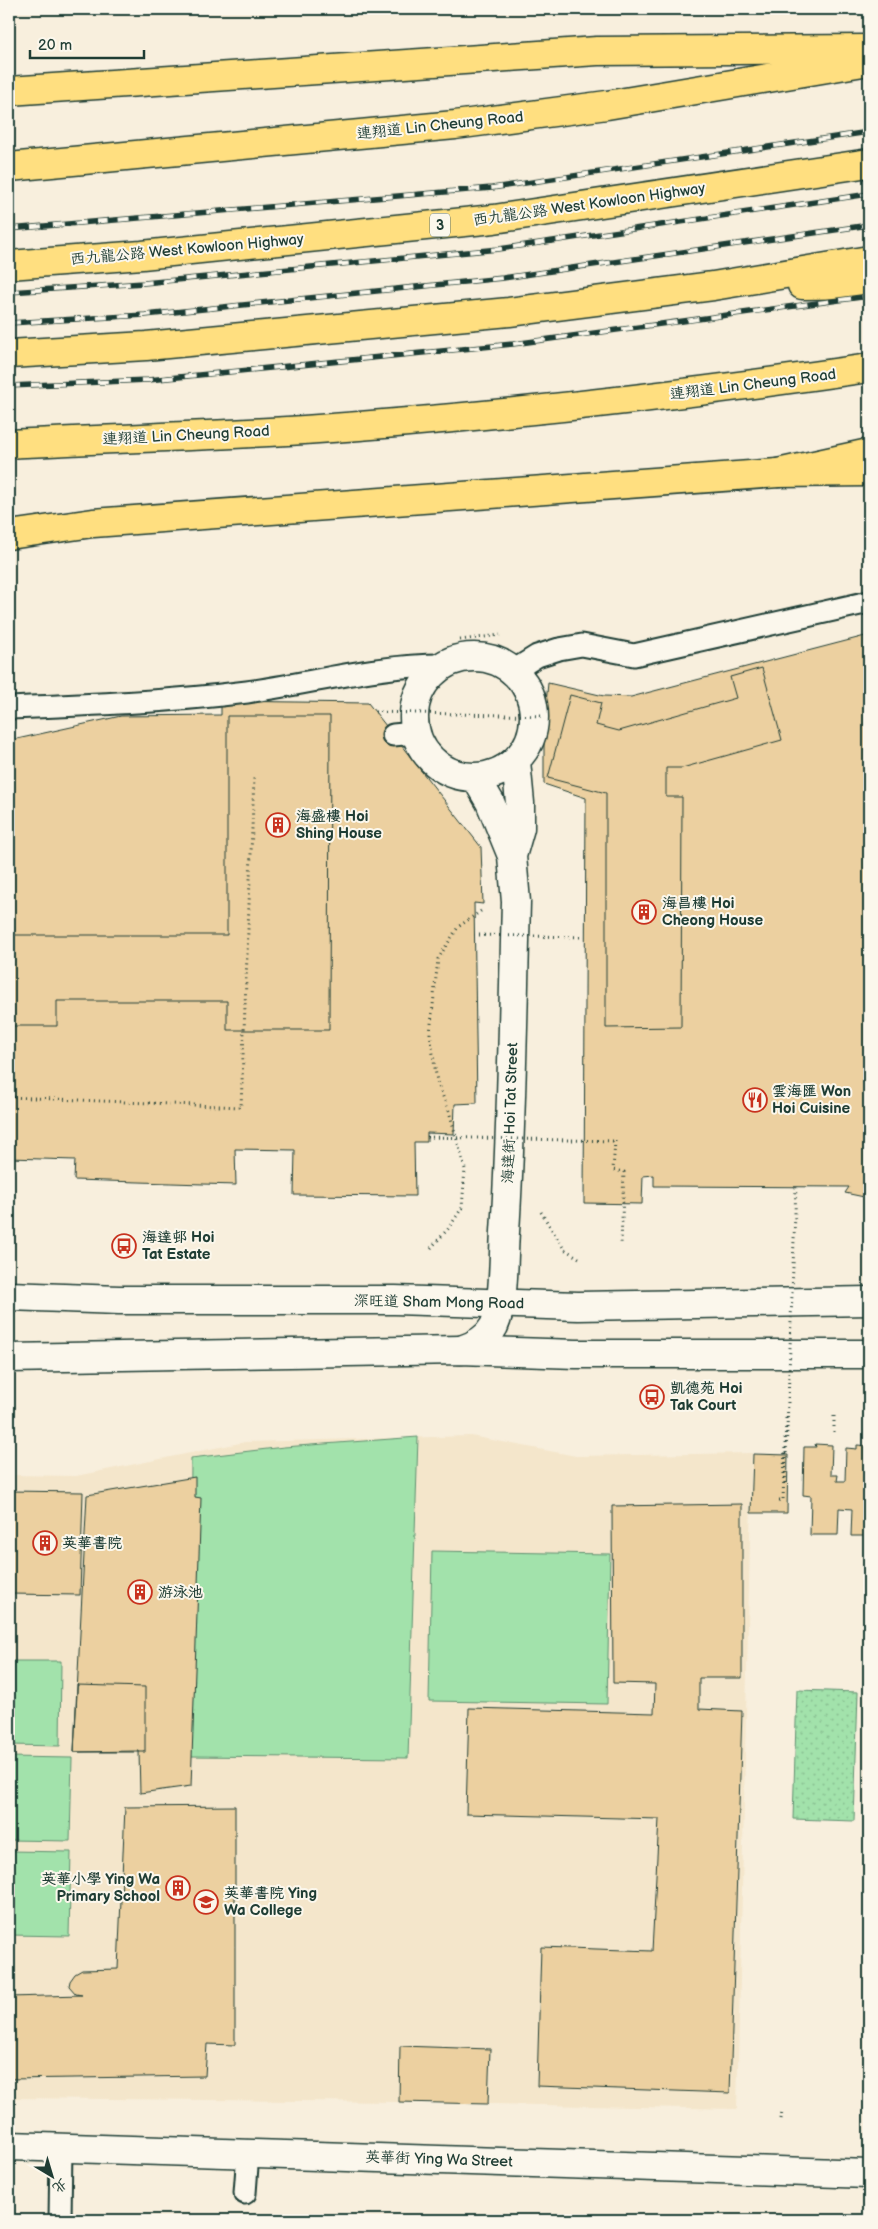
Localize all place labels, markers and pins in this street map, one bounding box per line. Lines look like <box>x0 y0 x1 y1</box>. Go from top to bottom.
place label: 海盛樓 Hoi Shing House <box>296 807 382 843</box>
building icon: 海盛樓 Hoi Shing House <box>265 812 291 838</box>
place label: 海昌樓 Hoi Cheong House <box>662 894 763 930</box>
building icon: 海昌樓 Hoi Cheong House <box>631 899 657 925</box>
place label: 雲海匯 Won Hoi Cuisine <box>772 1082 851 1118</box>
restaurant icon: 雲海匯 Won Hoi Cuisine <box>742 1087 768 1113</box>
place label: 海達邨 Hoi Tat Estate <box>142 1228 214 1264</box>
bus stop icon: 海達邨 Hoi Tat Estate <box>111 1233 137 1259</box>
place label: 凱德苑 Hoi Tak Court <box>670 1379 742 1415</box>
bus stop icon: 凱德苑 Hoi Tak Court <box>639 1384 665 1410</box>
building icon: 英華書院 <box>32 1530 58 1556</box>
place label: 英華書院 <box>62 1534 122 1553</box>
building icon: 游泳池 <box>127 1579 153 1605</box>
place label: 游泳池 <box>158 1583 203 1602</box>
place label: 英華小學 Ying Wa Primary School <box>41 1870 160 1906</box>
building icon: 英華小學 Ying Wa Primary School <box>165 1875 191 1901</box>
place label: 英華書院 Ying Wa College <box>224 1884 317 1920</box>
school or university icon: 英華書院 Ying Wa College <box>193 1889 219 1915</box>

